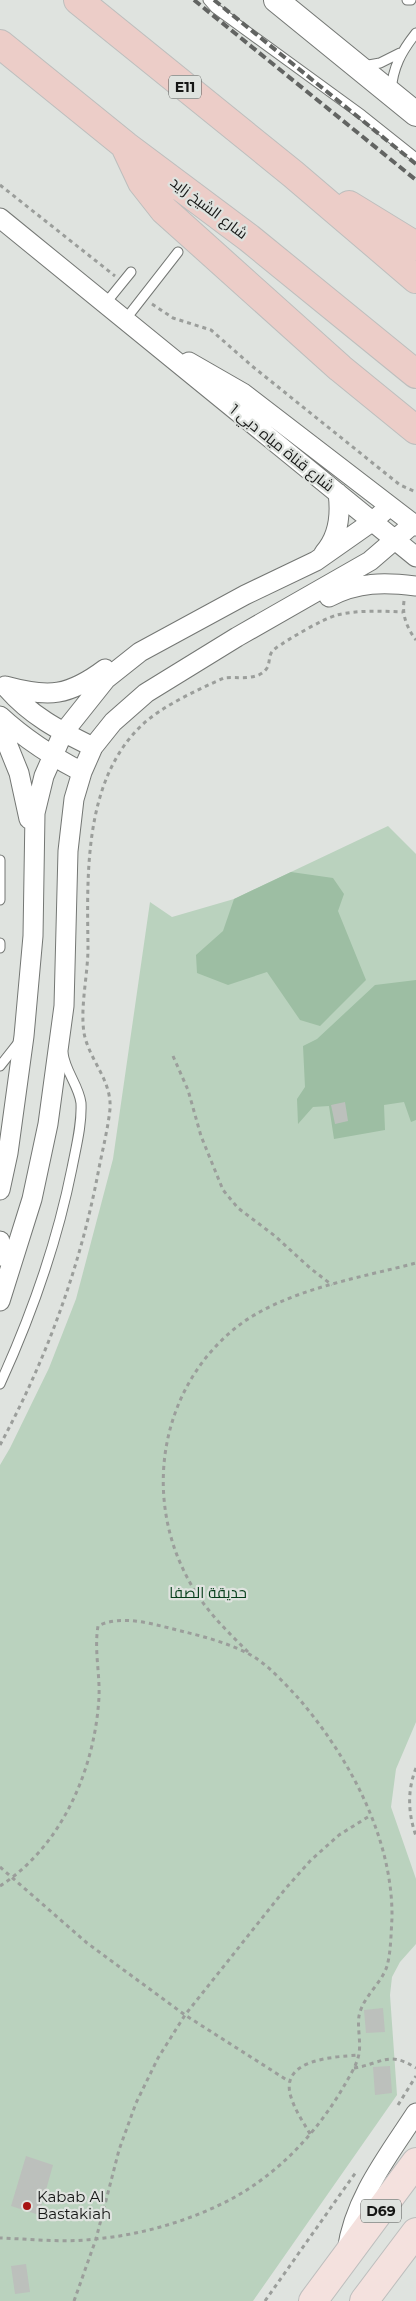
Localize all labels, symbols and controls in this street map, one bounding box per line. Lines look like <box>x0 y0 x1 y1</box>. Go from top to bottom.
road number: E11 <box>169 75 201 98</box>
street label: شارع الشيخ زايد <box>166 172 252 244</box>
street label: شارع قناة مياه دبي 1 <box>224 400 338 498</box>
park label: حديقة الصفا <box>169 1583 247 1602</box>
place label: Kabab Al Bastakiah <box>37 2187 111 2223</box>
marker: Kabab Al Bastakiah <box>21 2200 33 2212</box>
road number: D69 <box>361 2200 401 2222</box>

